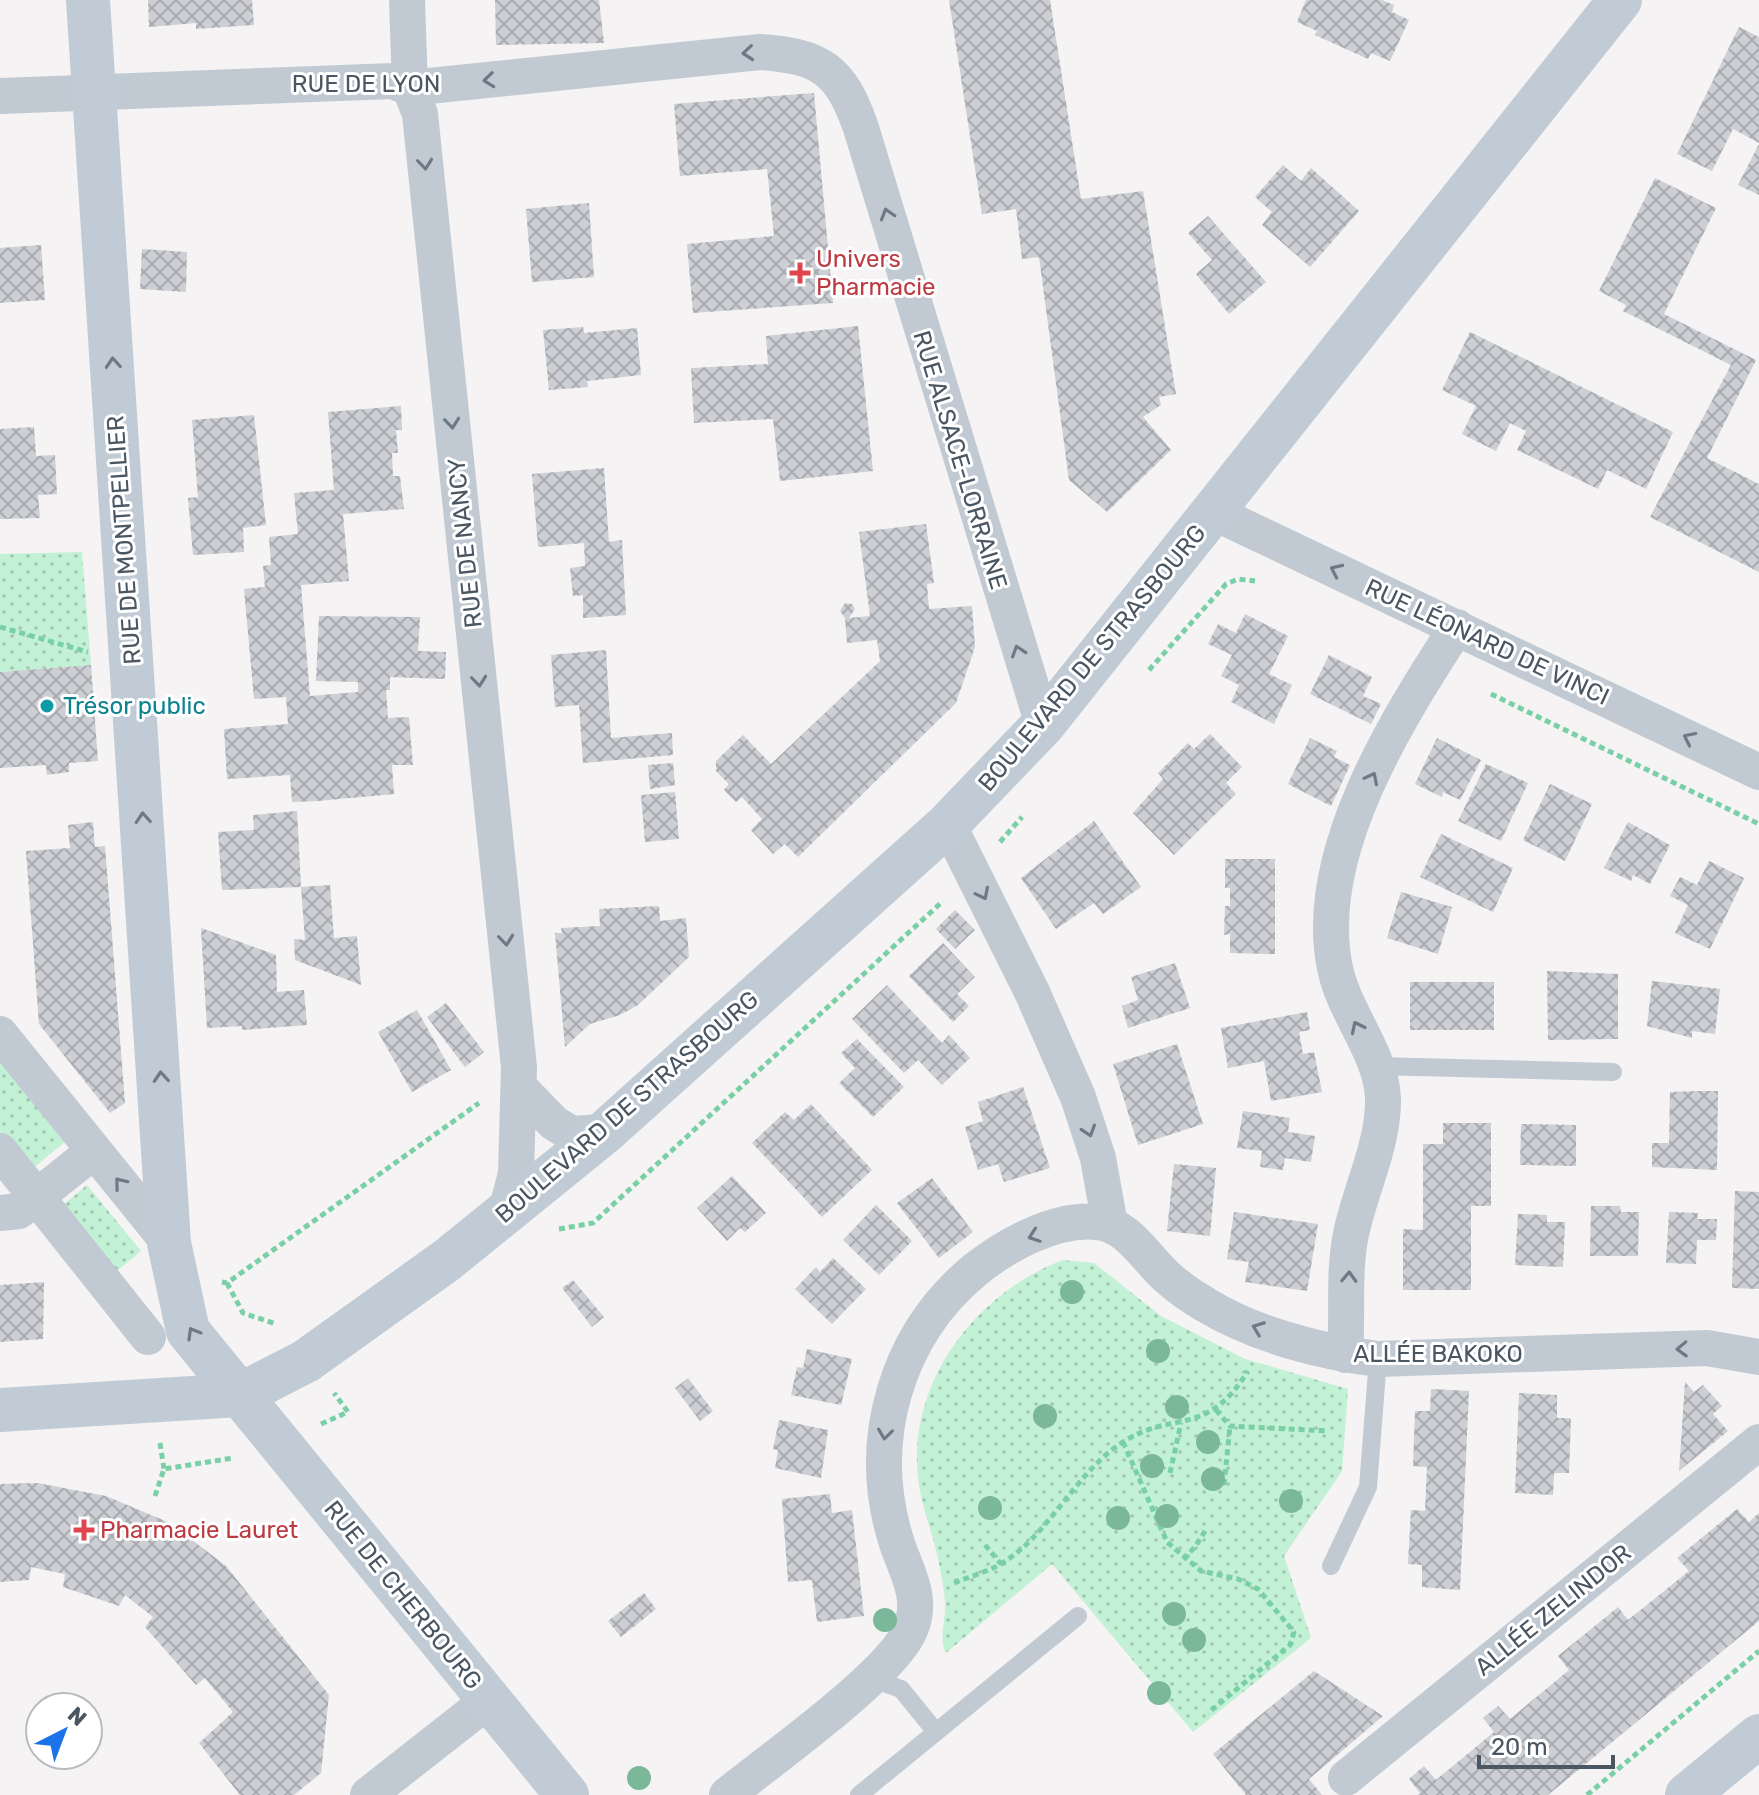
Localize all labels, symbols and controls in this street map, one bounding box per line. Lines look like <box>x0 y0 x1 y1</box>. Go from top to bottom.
one-way arrow <box>741 45 754 62</box>
street label: RUE DE LYON <box>292 70 440 98</box>
one-way arrow <box>482 71 495 88</box>
one-way arrow <box>417 158 434 171</box>
one-way arrow <box>880 208 896 222</box>
place label: Univers Pharmacie <box>816 245 935 301</box>
marker: Univers Pharmacie <box>791 264 809 282</box>
street label: RUE ALSACE-LORRAINE <box>907 327 1013 593</box>
one-way arrow <box>105 356 122 369</box>
street label: RUE DE MONTPELLIER <box>101 415 147 665</box>
one-way arrow <box>444 416 461 429</box>
street label: RUE DE NANCY <box>442 457 488 629</box>
street label: BOULEVARD DE STRASBOURG <box>972 519 1212 797</box>
one-way arrow <box>1330 564 1344 580</box>
street label: RUE LÉONARD DE VINCI <box>1361 573 1613 711</box>
one-way arrow <box>1011 645 1027 658</box>
one-way arrow <box>470 675 487 688</box>
place label: Trésor public <box>63 692 206 720</box>
marker: Trésor public <box>38 697 56 715</box>
one-way arrow <box>1682 732 1697 748</box>
one-way arrow <box>1362 771 1377 786</box>
one-way arrow <box>135 811 152 824</box>
one-way arrow <box>973 886 989 901</box>
one-way arrow <box>497 934 514 947</box>
street label: BOULEVARD DE STRASBOURG <box>490 985 764 1229</box>
one-way arrow <box>1351 1020 1367 1035</box>
one-way arrow <box>152 1070 169 1083</box>
one-way arrow <box>1080 1123 1096 1137</box>
one-way arrow <box>115 1178 130 1192</box>
one-way arrow <box>1028 1227 1042 1243</box>
one-way arrow <box>1340 1270 1357 1283</box>
one-way arrow <box>1252 1321 1266 1338</box>
one-way arrow <box>187 1327 203 1342</box>
street label: ALLÉE BAKOKO <box>1353 1340 1523 1368</box>
one-way arrow <box>1675 1340 1688 1358</box>
one-way arrow <box>877 1427 894 1441</box>
street label: RUE DE CHERBOURG <box>318 1495 488 1695</box>
place label: Pharmacie Lauret <box>100 1516 298 1544</box>
marker: Pharmacie Lauret <box>75 1521 93 1539</box>
street label: ALLÉE ZELINDOR <box>1469 1539 1637 1681</box>
north arrow <box>24 1691 104 1771</box>
text: N <box>62 1701 92 1732</box>
scale bar <box>1479 1719 1613 1769</box>
text: 20 m <box>1491 1733 1548 1761</box>

